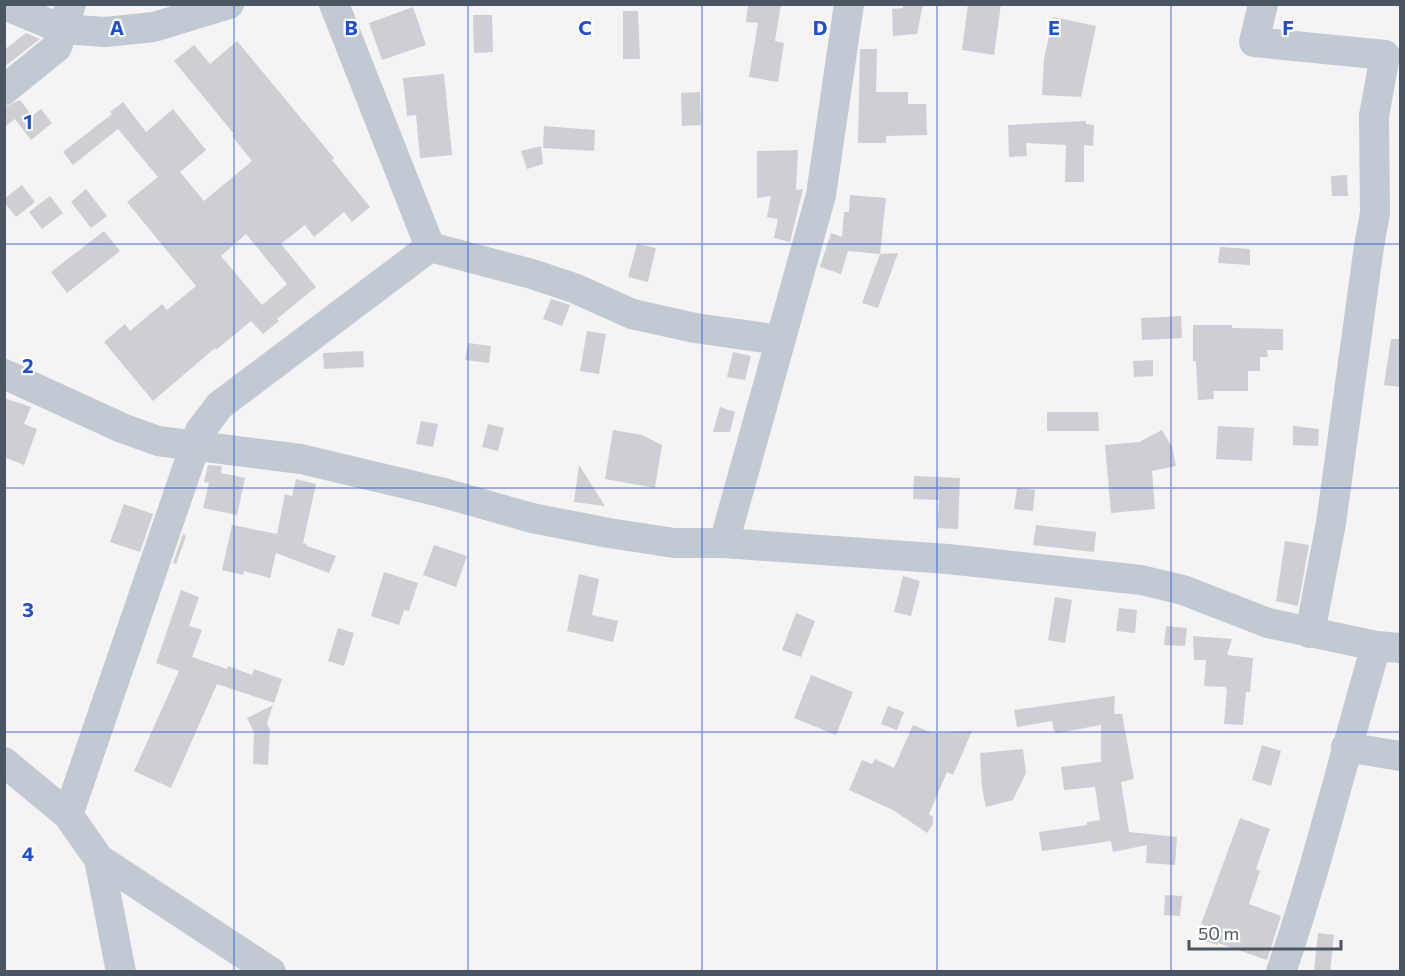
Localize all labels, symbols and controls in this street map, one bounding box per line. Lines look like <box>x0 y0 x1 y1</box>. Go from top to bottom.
text: A <box>110 15 124 39</box>
text: B <box>344 15 358 39</box>
text: C <box>578 15 592 39</box>
text: D <box>813 15 827 39</box>
text: E <box>1048 15 1060 39</box>
text: F <box>1282 15 1294 39</box>
text: 1 <box>23 109 33 133</box>
text: 2 <box>22 353 34 377</box>
text: 3 <box>22 597 34 621</box>
text: 4 <box>22 841 34 865</box>
scale bar <box>1189 913 1340 951</box>
text: 50 m <box>1198 922 1239 944</box>

